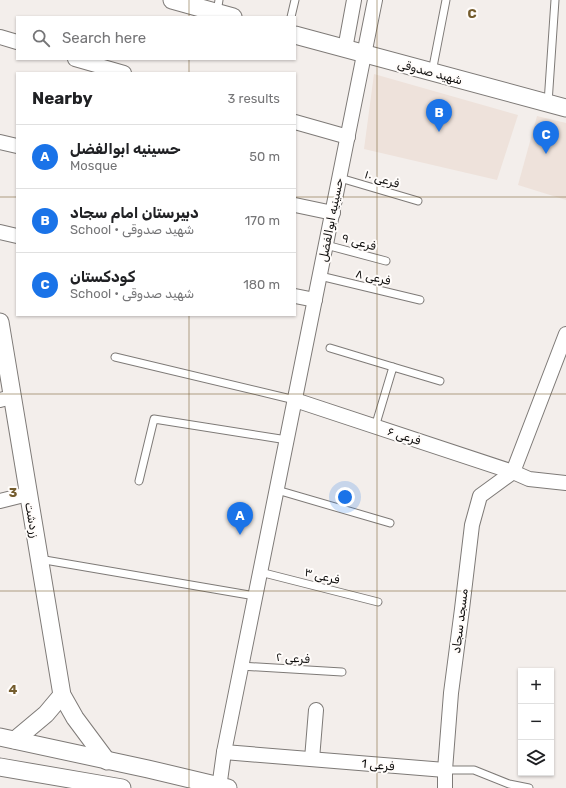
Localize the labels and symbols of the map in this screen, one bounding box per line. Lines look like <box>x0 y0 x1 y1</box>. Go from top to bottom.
text: C <box>467 6 477 21</box>
street label: شهید صدوقی <box>396 57 464 88</box>
pin: B <box>426 99 452 132</box>
pin: C <box>533 121 559 154</box>
street label: فرعی ۱۰ <box>363 167 401 192</box>
street label: حسینیه ابوالفضل <box>316 177 347 263</box>
street label: فرعی ۹ <box>340 231 378 254</box>
street label: فرعی ۸ <box>354 266 392 289</box>
street label: فرعی ۶ <box>385 424 423 449</box>
text: 3 <box>9 485 18 500</box>
your location <box>335 487 355 507</box>
street label: زردشت <box>21 501 42 539</box>
pin: A <box>227 502 253 535</box>
street label: فرعی ۳ <box>303 565 341 588</box>
street label: مسجد سجاد <box>449 588 471 654</box>
street label: فرعی ۲ <box>276 650 311 667</box>
text: 4 <box>9 682 18 697</box>
street label: فرعی 1 <box>361 757 395 774</box>

